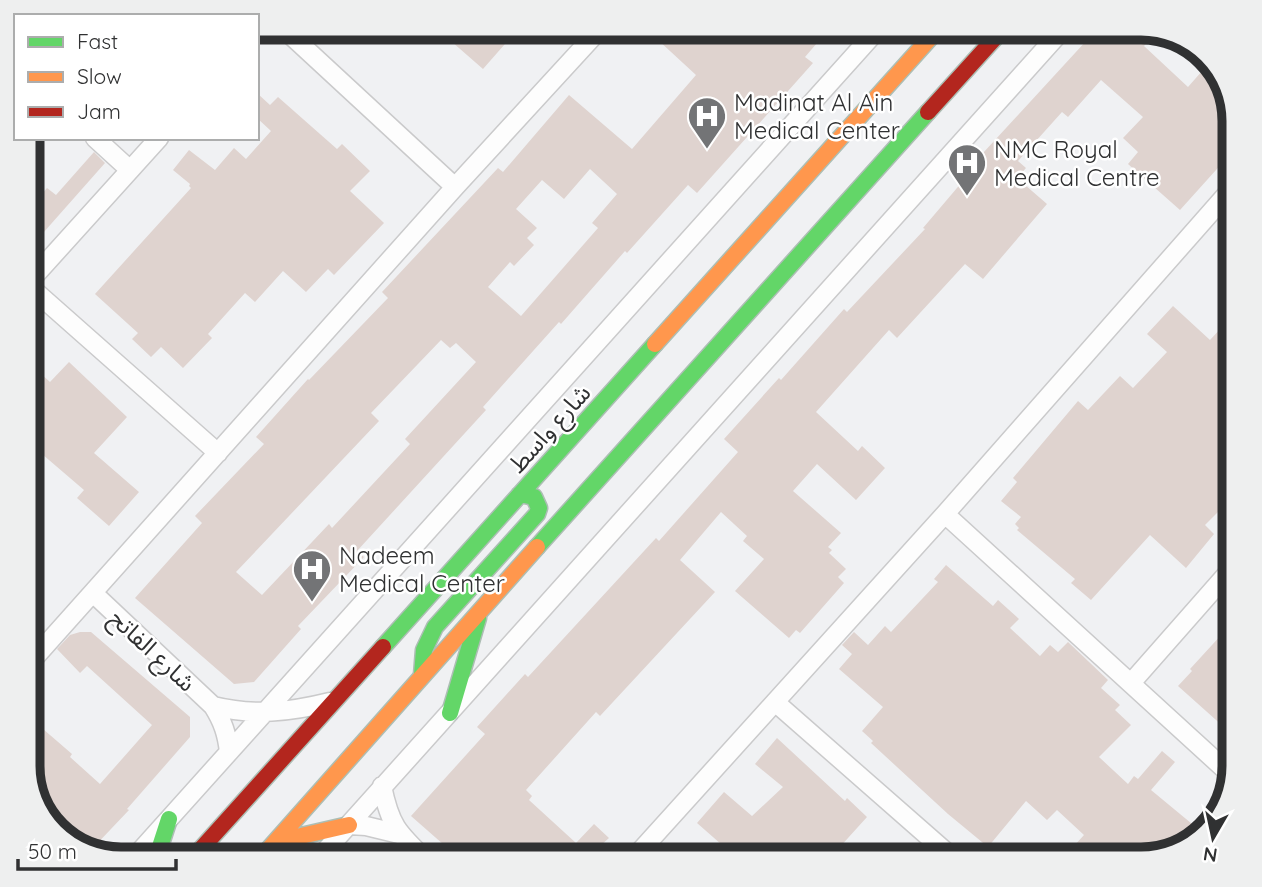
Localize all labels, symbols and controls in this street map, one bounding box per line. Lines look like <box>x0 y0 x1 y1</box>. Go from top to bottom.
legend <box>14 14 259 140</box>
text: Fast <box>77 28 118 54</box>
text: Slow <box>77 63 122 89</box>
place label: Madinat Al Ain Medical Center <box>734 87 900 145</box>
hospital icon: Madinat Al Ain Medical Center <box>686 95 728 150</box>
text: Jam <box>77 98 121 124</box>
place label: NMC Royal Medical Centre <box>994 134 1160 192</box>
hospital icon: NMC Royal Medical Centre <box>946 142 988 197</box>
street label: شارع واسط <box>502 378 599 480</box>
place label: Nadeem Medical Center <box>339 540 505 598</box>
hospital icon: Nadeem Medical Center <box>291 548 333 603</box>
street label: شارع الفاتح <box>102 603 202 700</box>
north arrow <box>1178 803 1248 873</box>
scale bar <box>18 828 175 872</box>
text: 50 m <box>28 838 77 864</box>
text: N <box>1202 842 1219 868</box>

